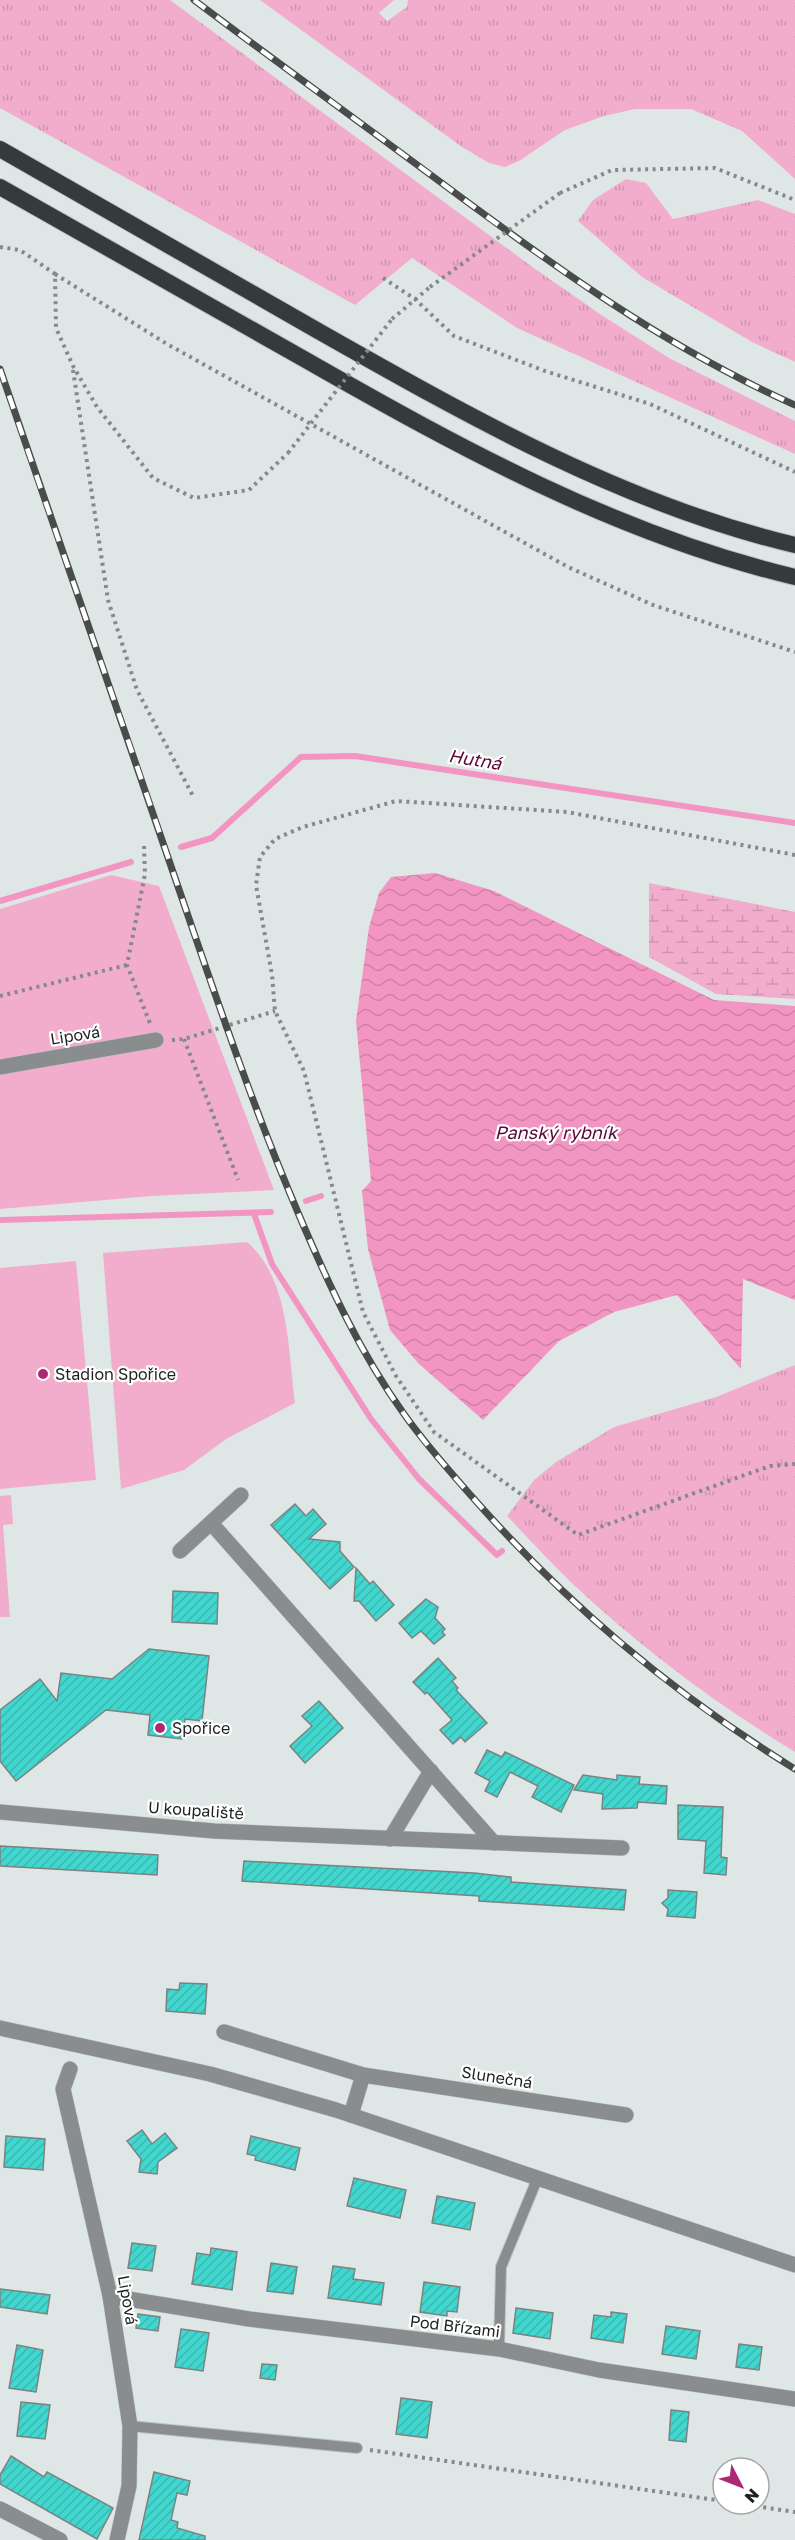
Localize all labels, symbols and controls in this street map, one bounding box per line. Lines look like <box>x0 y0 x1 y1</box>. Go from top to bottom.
water label: Hutná <box>447 744 505 774</box>
street label: Lipová <box>49 1021 101 1049</box>
water label: Panský rybník <box>495 1121 619 1143</box>
place label: Stadion Spořice <box>55 1364 176 1384</box>
marker: Stadion Spořice <box>36 1367 50 1381</box>
place label: Spořice <box>172 1718 230 1738</box>
marker: Spořice <box>153 1721 167 1735</box>
street label: U koupaliště <box>147 1797 245 1823</box>
street label: Slunečná <box>460 2062 534 2092</box>
street label: Lipová <box>114 2274 142 2326</box>
street label: Pod Břízami <box>409 2311 501 2341</box>
north arrow <box>711 2456 771 2516</box>
text: N <box>741 2485 764 2507</box>

